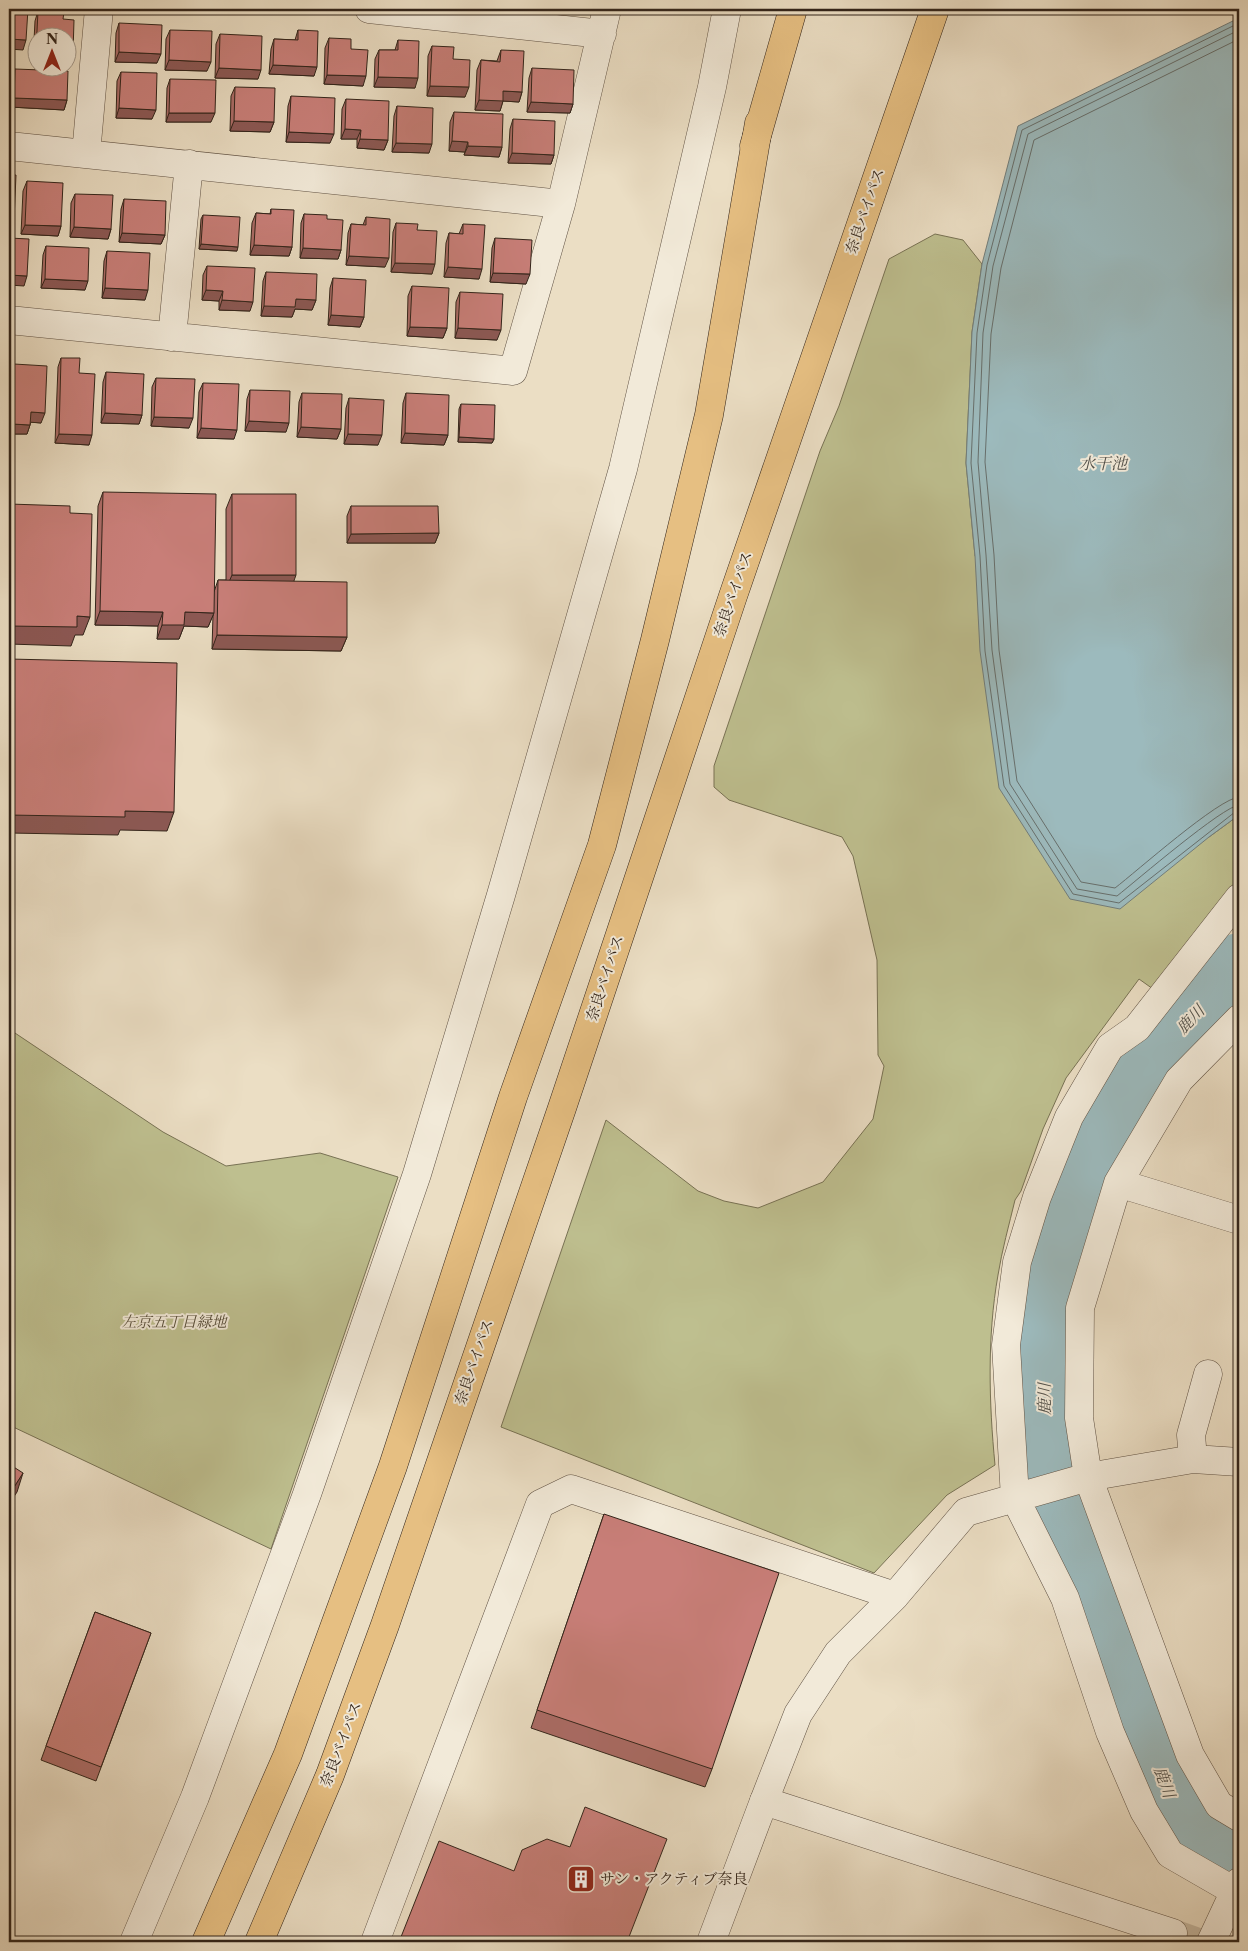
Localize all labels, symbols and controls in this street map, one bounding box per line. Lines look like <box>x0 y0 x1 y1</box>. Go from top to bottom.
north arrow <box>28 28 78 78</box>
text: N <box>46 30 58 48</box>
street label: 奈良バイパス <box>841 165 888 256</box>
water label: 水干池 <box>1079 453 1129 473</box>
street label: 奈良バイパス <box>709 548 756 639</box>
street label: 奈良バイパス <box>582 932 627 1023</box>
water label: 鹿川 <box>1172 999 1210 1037</box>
park label: 左京五丁目緑地 <box>121 1312 228 1331</box>
street label: 奈良バイパス <box>450 1316 497 1407</box>
water label: 鹿川 <box>1034 1381 1054 1415</box>
street label: 奈良バイパス <box>316 1699 365 1789</box>
water label: 鹿川 <box>1150 1764 1181 1802</box>
building icon: サン・アクティブ奈良 <box>566 1864 596 1894</box>
place label: サン・アクティブ奈良 <box>600 1869 748 1888</box>

